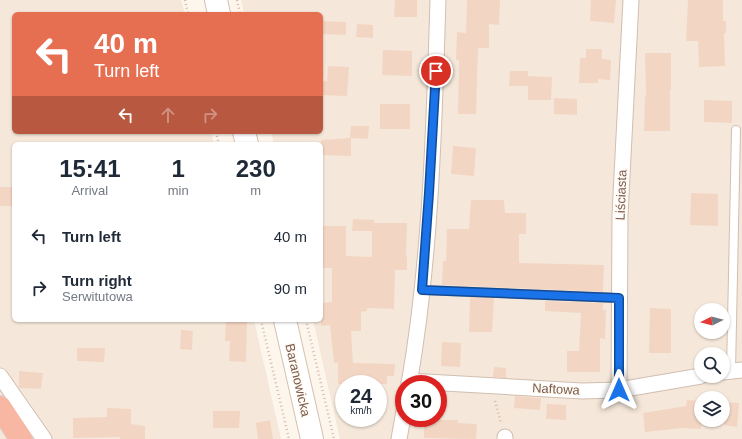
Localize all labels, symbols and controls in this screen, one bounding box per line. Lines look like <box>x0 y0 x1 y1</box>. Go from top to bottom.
icon: left <box>28 28 80 80</box>
text: 40 m <box>94 28 158 59</box>
pin <box>419 54 453 88</box>
icon: arrive <box>425 60 447 82</box>
text: Turn left <box>94 61 159 81</box>
icon: left <box>115 104 137 126</box>
icon: ahead <box>157 104 179 126</box>
icon: right <box>199 104 221 126</box>
text: 15:41 <box>59 155 121 182</box>
text: 1 <box>171 155 185 182</box>
text: 230 <box>236 155 276 182</box>
street label: Liściasta <box>613 169 629 221</box>
text: Arrival <box>71 183 108 198</box>
text: min <box>168 183 189 198</box>
text: m <box>250 183 261 198</box>
icon: left <box>28 225 50 247</box>
text: Turn left <box>62 228 121 245</box>
text: 40 m <box>274 228 307 245</box>
text: Turn right <box>62 272 132 289</box>
icon: right <box>28 277 50 299</box>
text: 90 m <box>274 280 307 297</box>
text: Serwitutowa <box>62 289 133 304</box>
north arrow <box>694 303 730 339</box>
map controls <box>694 303 730 427</box>
street label: Baranowicka <box>282 342 314 419</box>
button: search <box>694 347 730 383</box>
position arrow <box>598 369 640 411</box>
speed limit sign: 30 <box>395 375 447 427</box>
street label: Naftowa <box>532 380 581 398</box>
text: 24 <box>350 385 372 407</box>
button: layers <box>694 391 730 427</box>
text: km/h <box>350 405 372 416</box>

